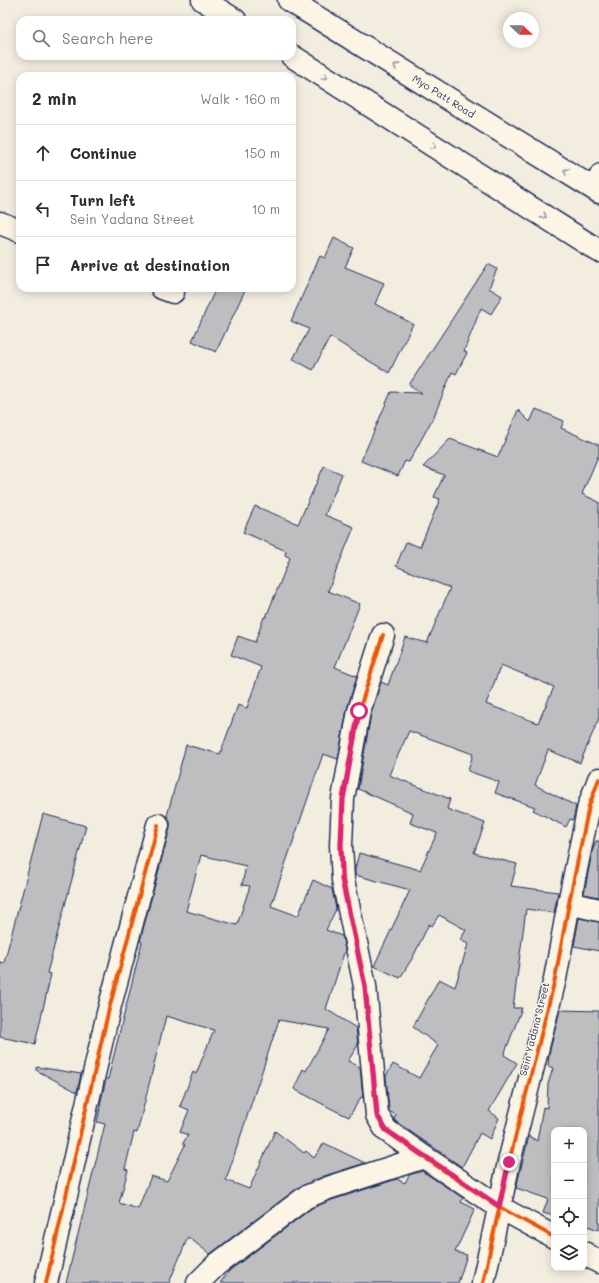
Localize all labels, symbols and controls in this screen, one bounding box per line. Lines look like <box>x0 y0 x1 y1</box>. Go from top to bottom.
north arrow <box>503 12 539 48</box>
search box <box>16 16 296 60</box>
icon: search <box>30 27 52 49</box>
text: Search here <box>62 28 153 48</box>
one-way arrow <box>393 63 400 71</box>
street label: Myo Patt Road <box>410 71 478 121</box>
one-way arrow <box>321 72 328 80</box>
text: 2 min <box>32 87 77 109</box>
text: Walk · 160 m <box>200 90 280 107</box>
icon: ahead <box>32 142 54 164</box>
one-way arrow <box>430 142 437 149</box>
text: Continue <box>70 143 137 163</box>
text: 150 m <box>244 144 280 161</box>
one-way arrow <box>563 169 570 176</box>
text: Turn left <box>70 190 135 210</box>
icon: left <box>32 198 54 220</box>
text: 10 m <box>252 200 280 217</box>
text: Sein Yadana Street <box>70 210 195 227</box>
one-way arrow <box>540 211 547 219</box>
icon: arrive <box>32 254 54 276</box>
text: Arrive at destination <box>70 255 230 275</box>
route start <box>350 702 368 720</box>
street label: Sein Yadana Street <box>516 981 552 1077</box>
map controls <box>551 1127 587 1271</box>
button: + <box>551 1127 587 1163</box>
route end <box>500 1153 518 1171</box>
button: − <box>551 1163 587 1199</box>
button: locate <box>551 1199 587 1235</box>
button: layers <box>551 1235 587 1271</box>

